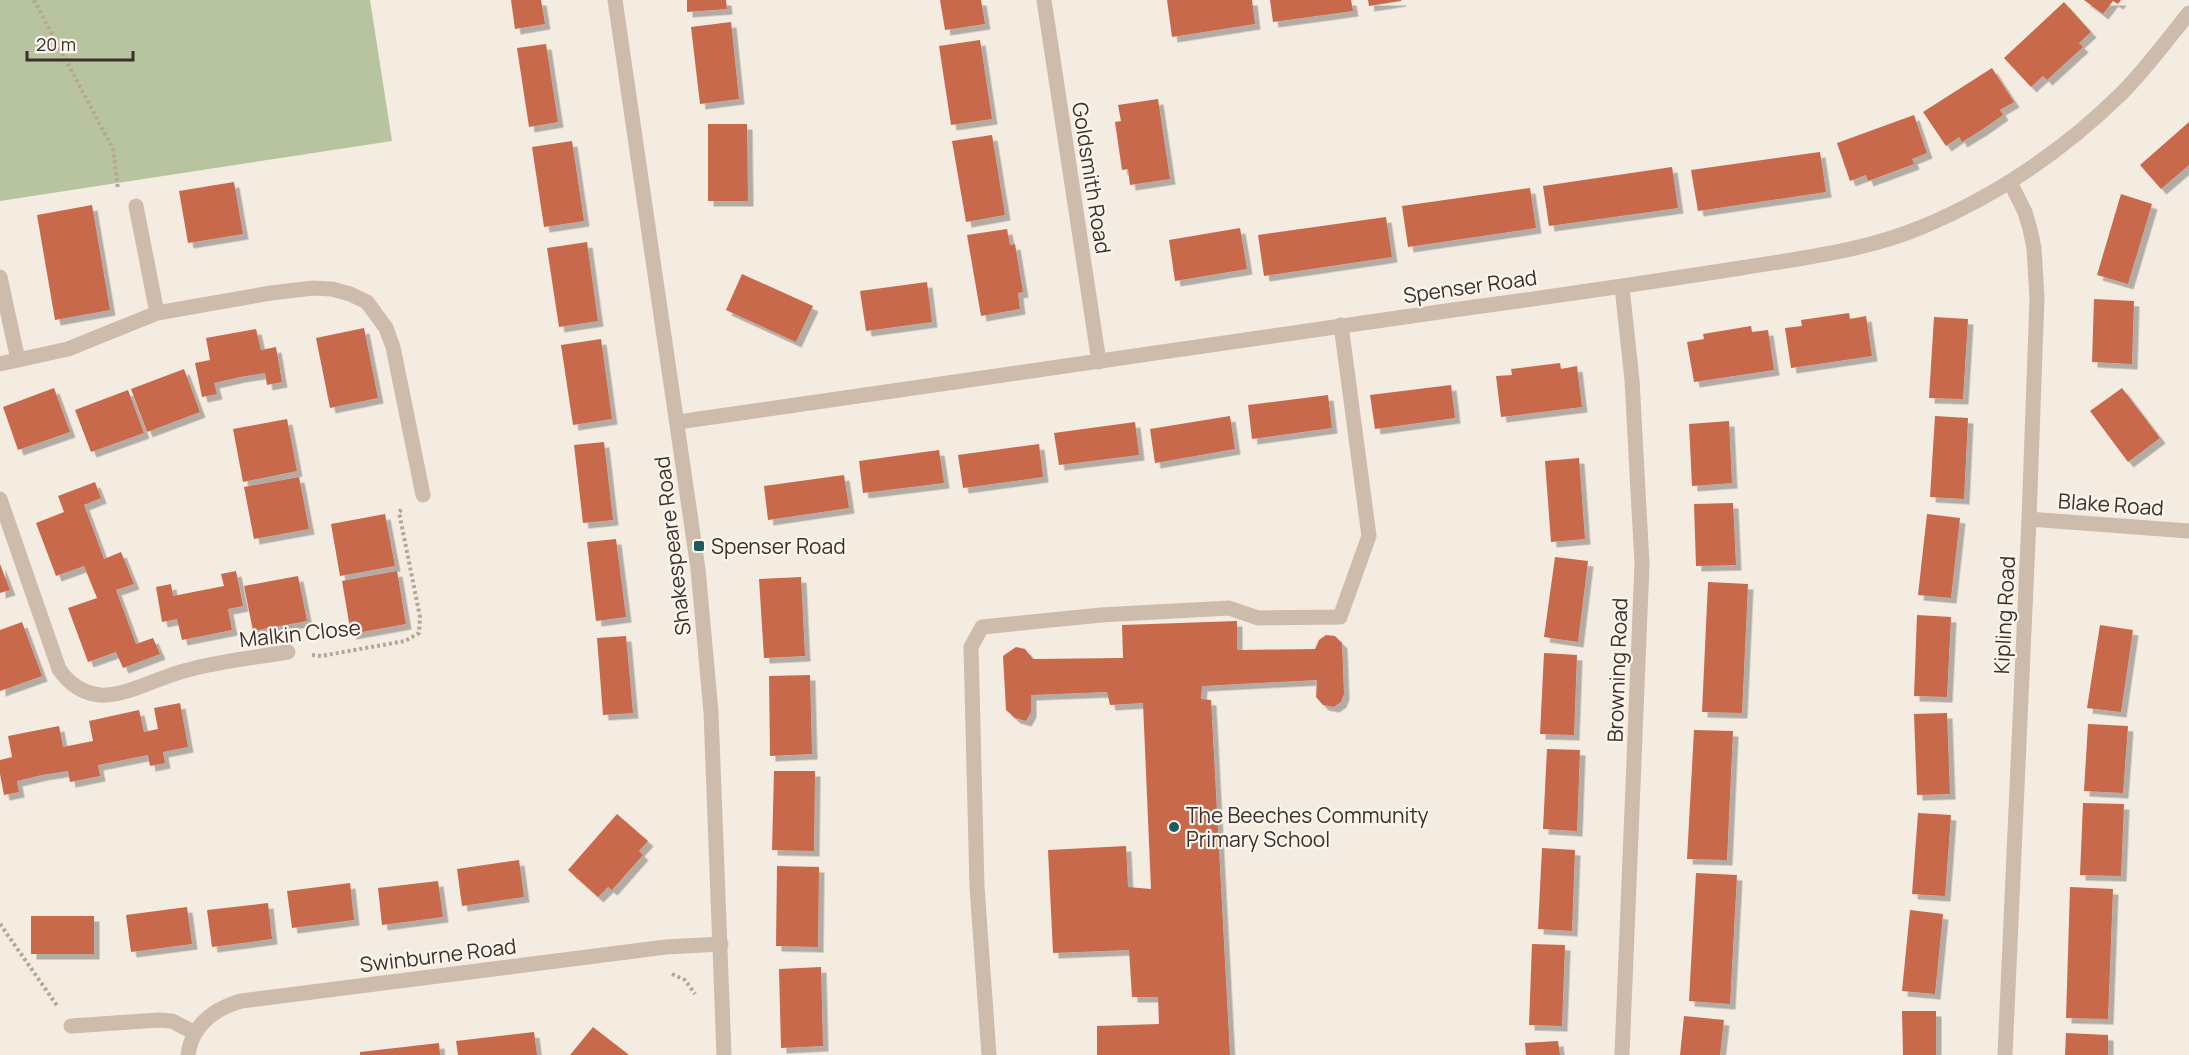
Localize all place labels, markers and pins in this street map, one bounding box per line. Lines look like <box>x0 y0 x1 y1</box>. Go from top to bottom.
place label: Spenser Road <box>711 532 846 560</box>
marker: Spenser Road <box>692 539 706 553</box>
place label: The Beeches Community Primary School <box>1186 801 1429 853</box>
marker: The Beeches Community Primary School <box>1167 820 1181 834</box>

